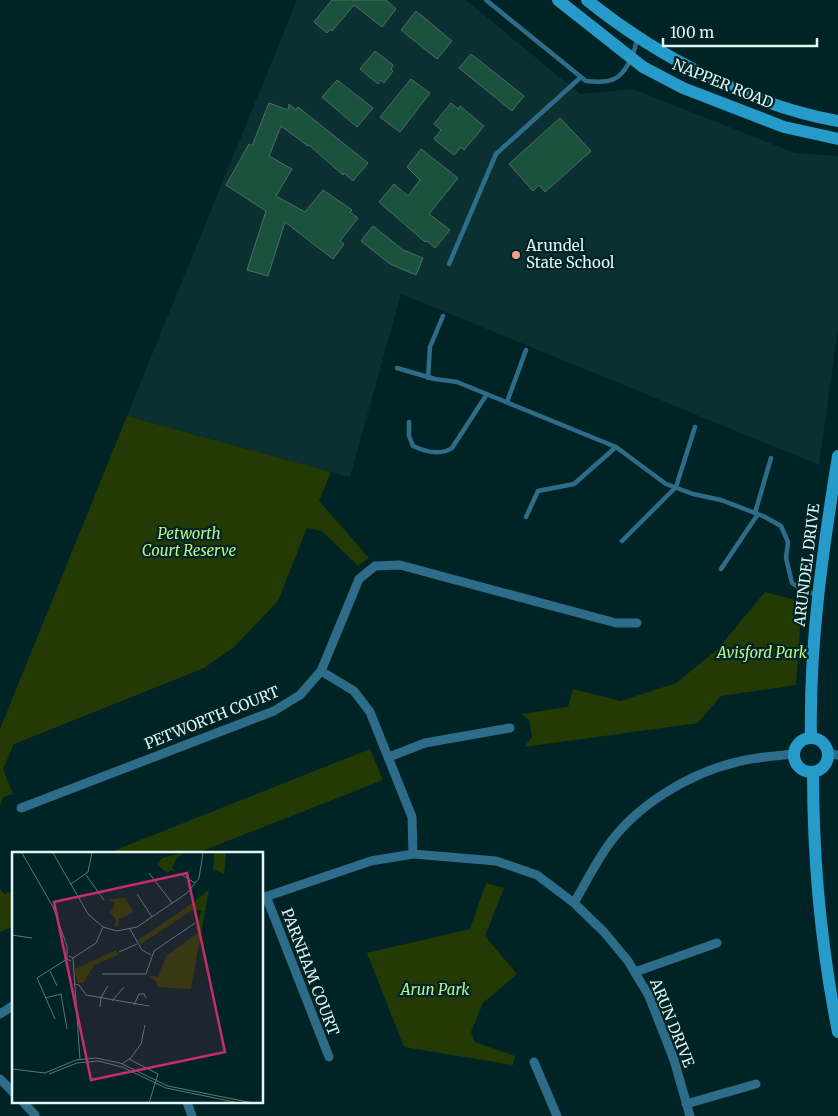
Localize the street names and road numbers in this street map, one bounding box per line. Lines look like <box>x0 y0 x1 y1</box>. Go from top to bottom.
street label: NAPPER ROAD <box>670 55 776 112</box>
street label: ARUNDEL DRIVE <box>789 502 824 628</box>
street label: PETWORTH COURT <box>142 682 283 753</box>
street label: PARNHAM COURT <box>277 905 344 1039</box>
street label: ARUN DRIVE <box>646 975 699 1070</box>

